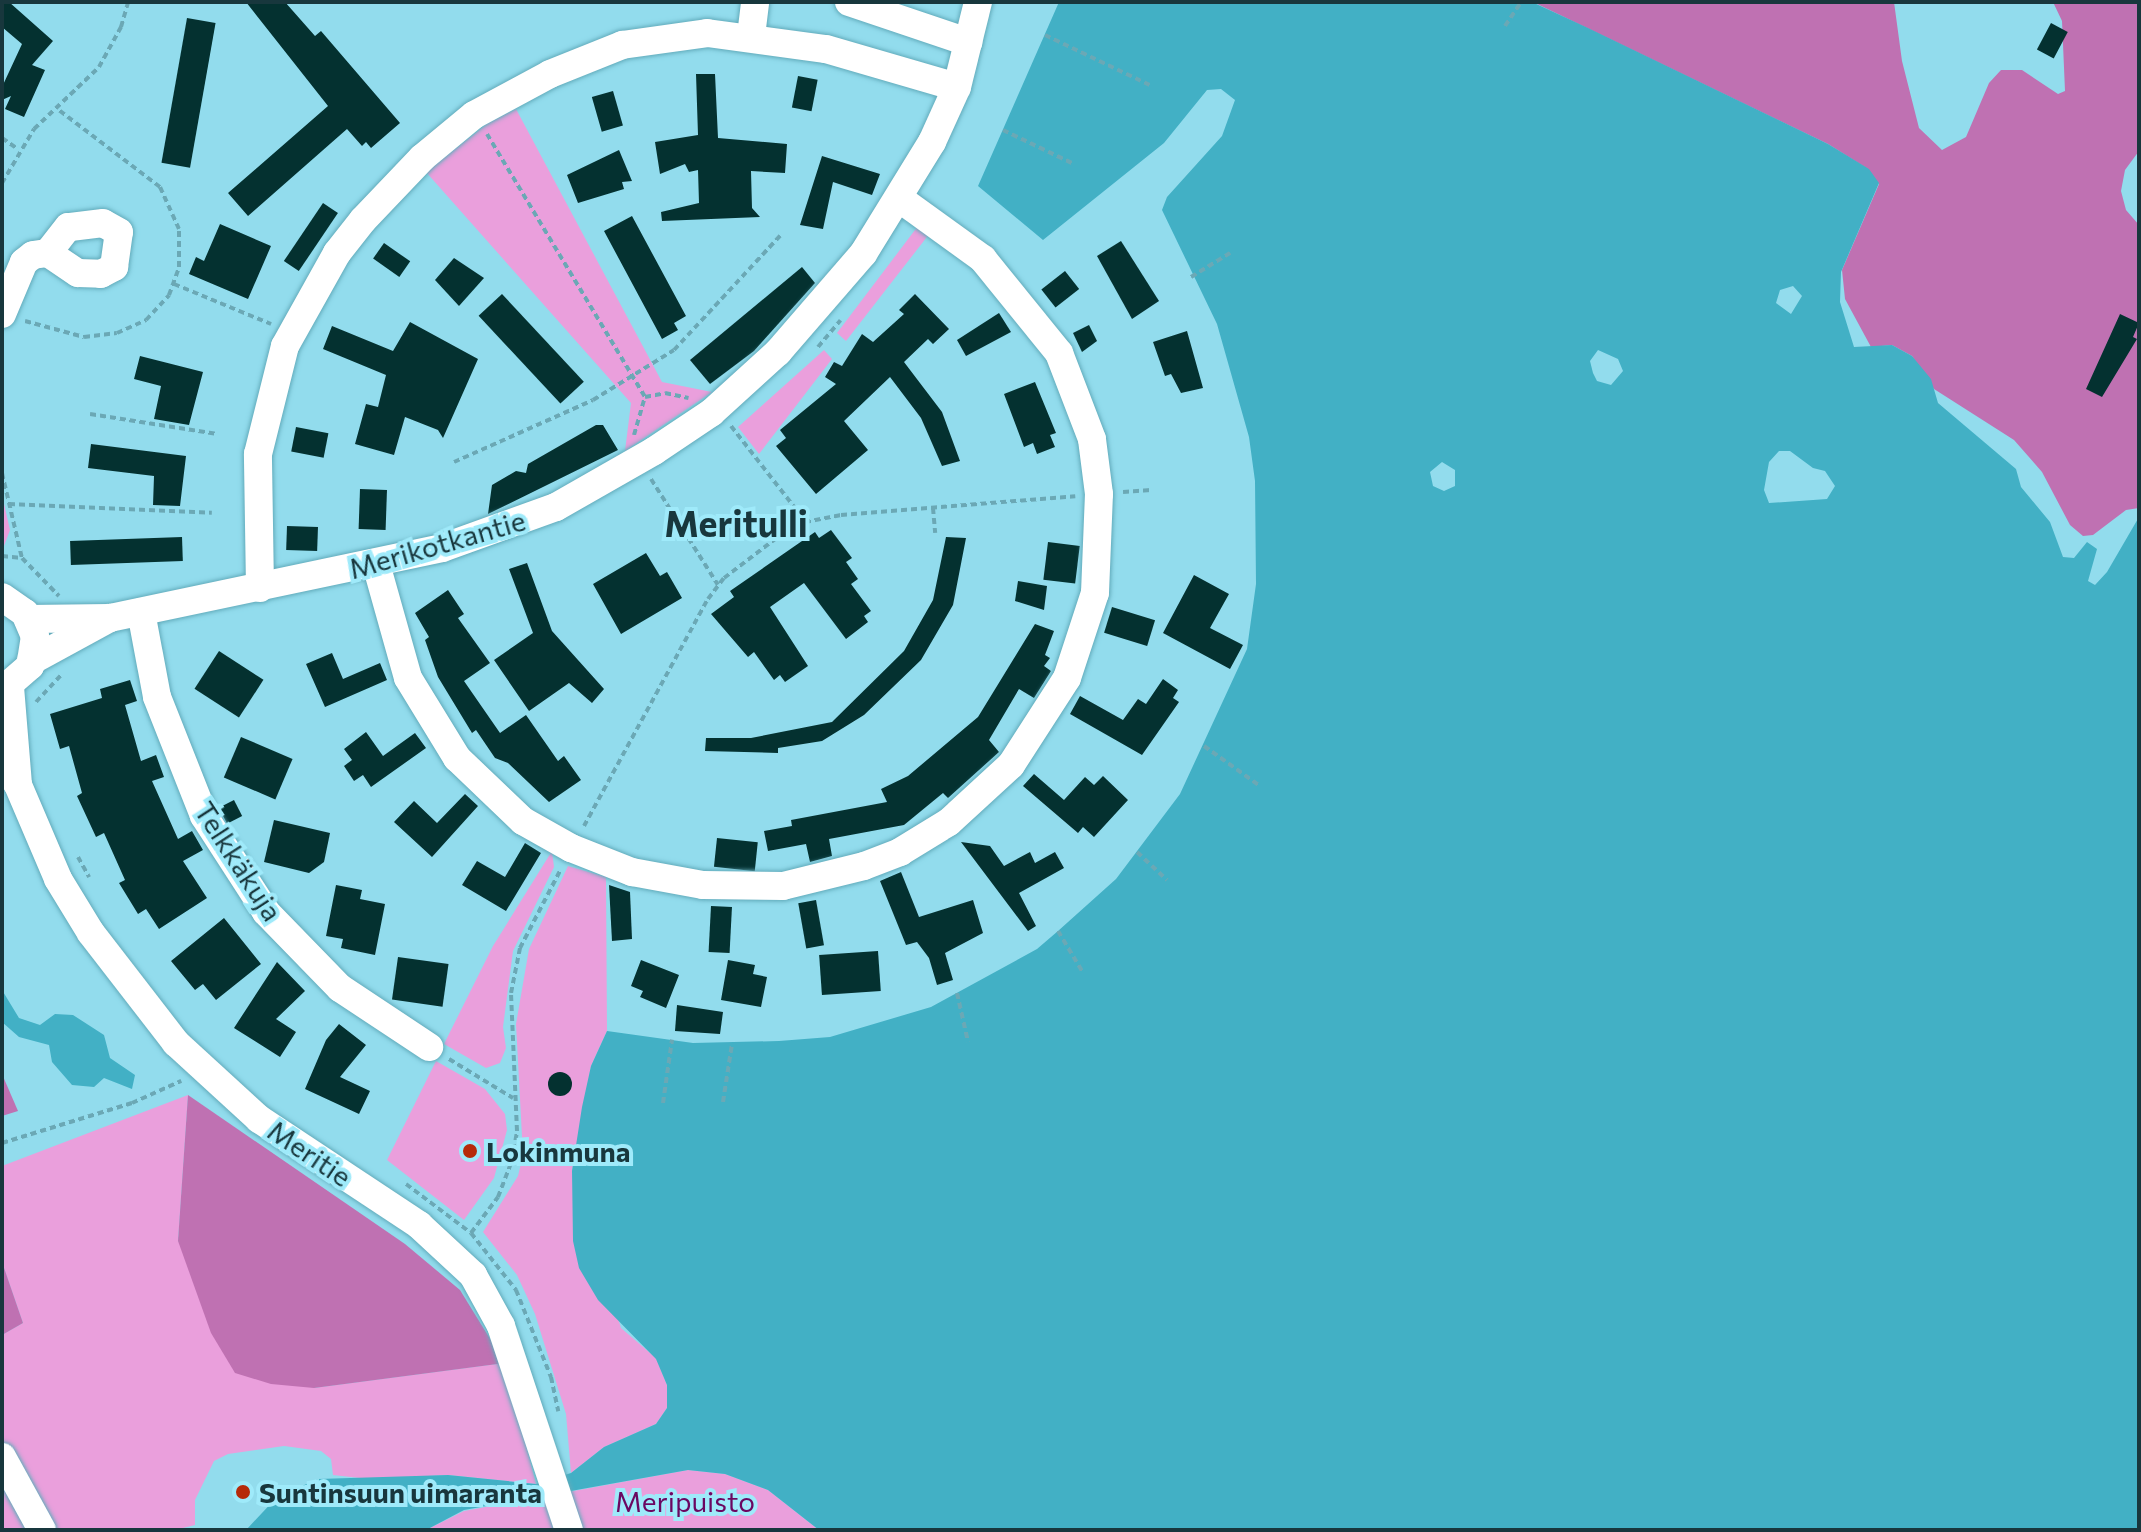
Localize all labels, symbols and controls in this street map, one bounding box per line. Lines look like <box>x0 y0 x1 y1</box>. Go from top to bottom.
district label: Meritulli <box>664 501 808 545</box>
street label: Merikotkantie <box>345 503 529 585</box>
street label: Telkkäkuja <box>188 795 290 927</box>
street label: Meritie <box>262 1113 358 1193</box>
place label: Lokinmuna <box>486 1134 630 1168</box>
marker: Lokinmuna <box>461 1142 479 1160</box>
place label: Suntinsuun uimaranta <box>259 1475 542 1509</box>
marker: Suntinsuun uimaranta <box>234 1483 252 1501</box>
park label: Meripuisto <box>615 1484 755 1518</box>

